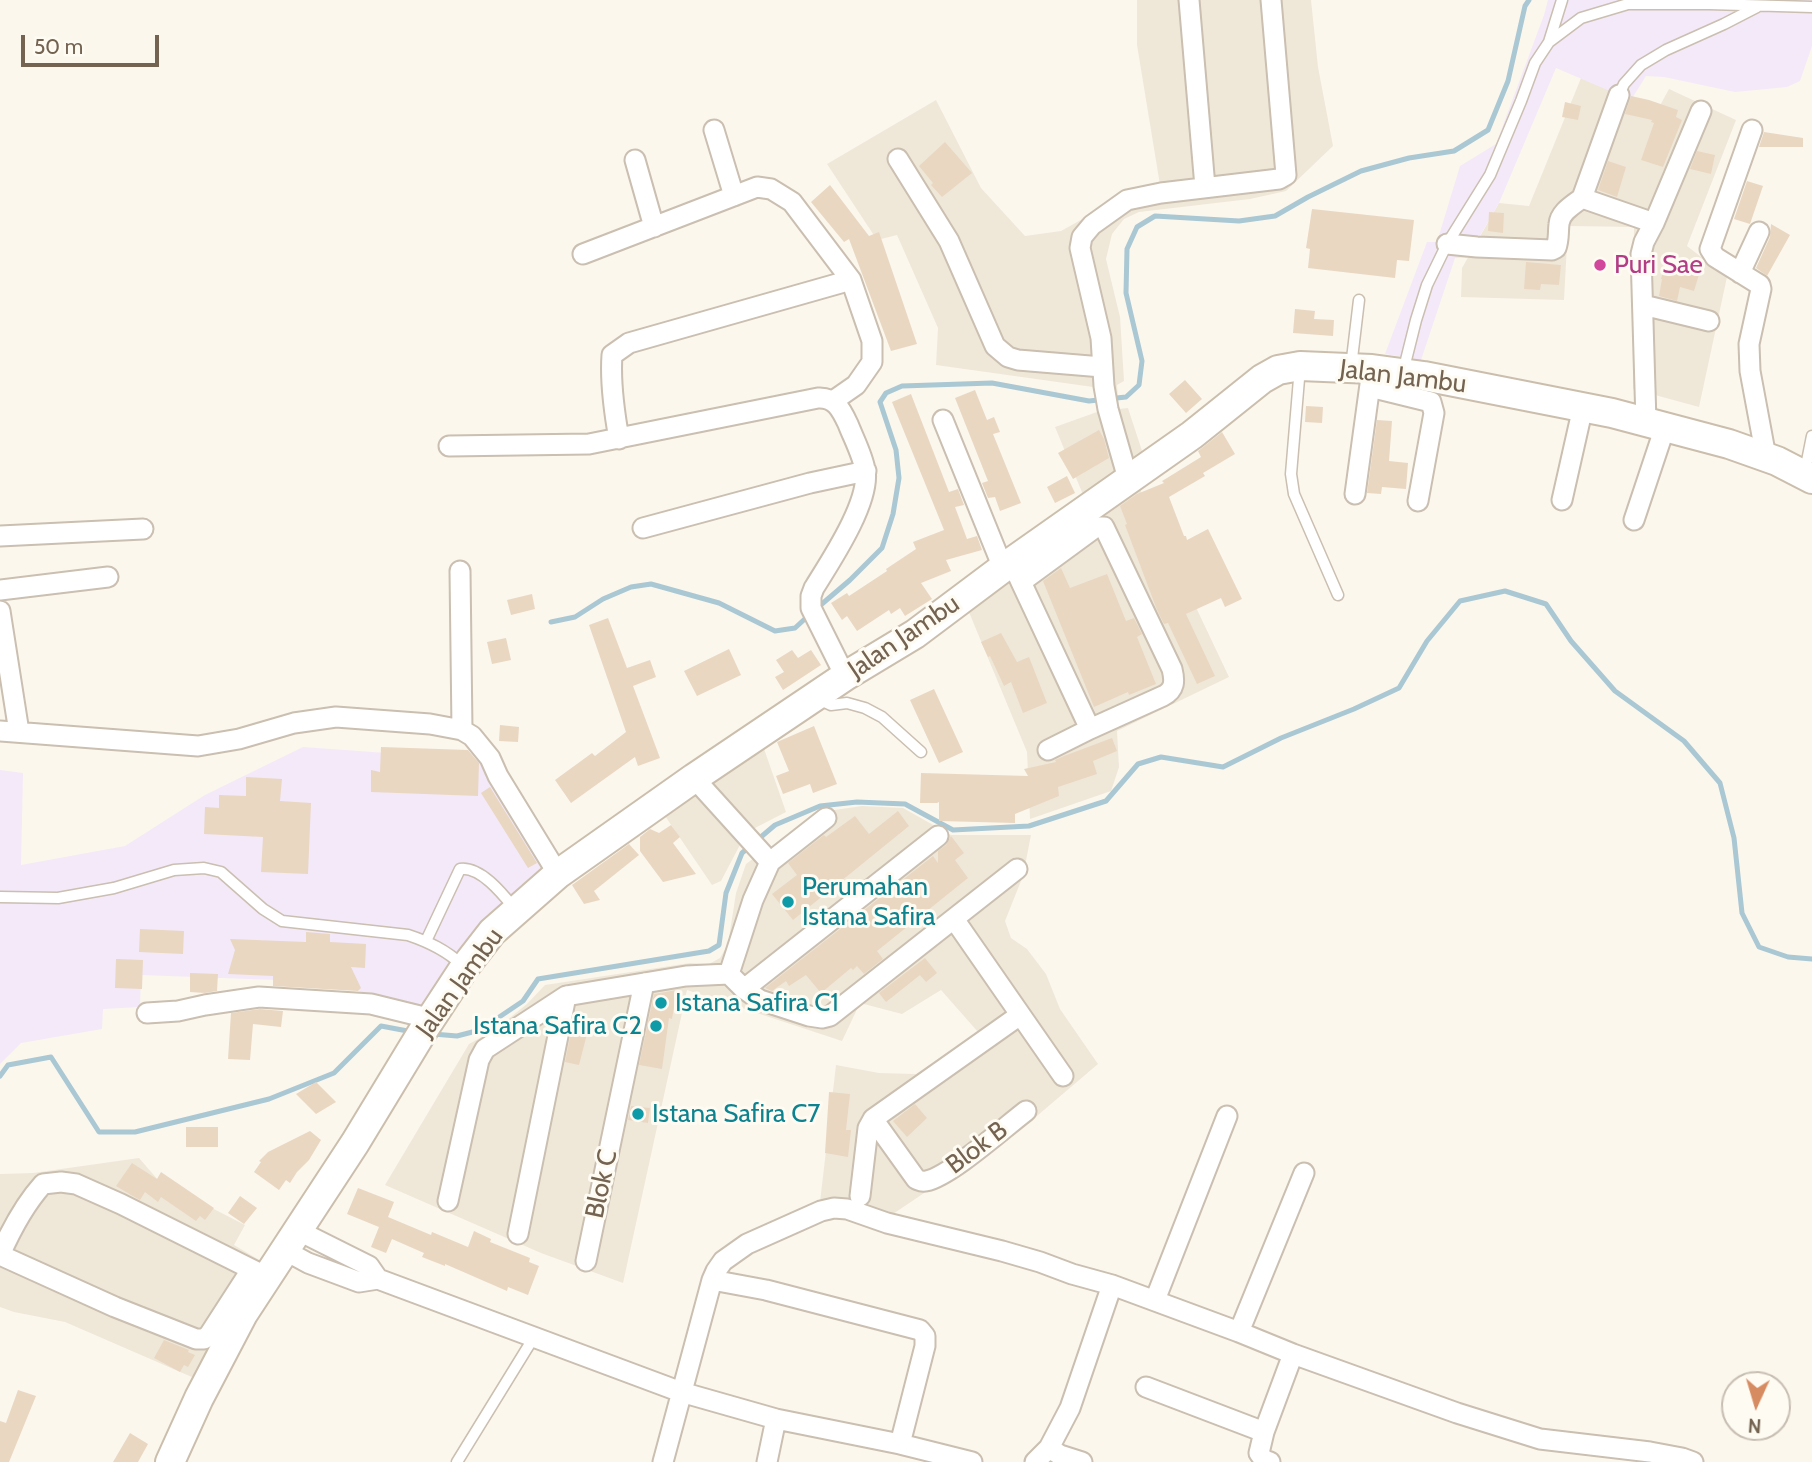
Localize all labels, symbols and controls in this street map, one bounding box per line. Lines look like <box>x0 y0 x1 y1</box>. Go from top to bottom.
scale bar <box>24 21 163 65</box>
text: 50 m <box>34 34 83 59</box>
place label: Puri Sae <box>1614 249 1703 281</box>
marker: Puri Sae <box>1592 257 1608 273</box>
street label: Jalan Jambu <box>1338 354 1468 400</box>
street label: Jalan Jambu <box>842 588 966 686</box>
place label: Perumahan Istana Safira <box>802 871 935 932</box>
marker: Perumahan Istana Safira <box>780 894 796 910</box>
street label: Jalan Jambu <box>410 922 510 1044</box>
place label: Istana Safira C1 <box>675 987 839 1019</box>
marker: Istana Safira C1 <box>653 995 669 1011</box>
place label: Istana Safira C2 <box>473 1010 642 1042</box>
marker: Istana Safira C2 <box>648 1018 664 1034</box>
place label: Istana Safira C7 <box>652 1098 820 1130</box>
marker: Istana Safira C7 <box>630 1106 646 1122</box>
street label: Blok B <box>940 1115 1014 1181</box>
street label: Blok C <box>580 1147 624 1221</box>
north arrow <box>1721 1371 1791 1441</box>
text: N <box>1747 1414 1762 1437</box>

